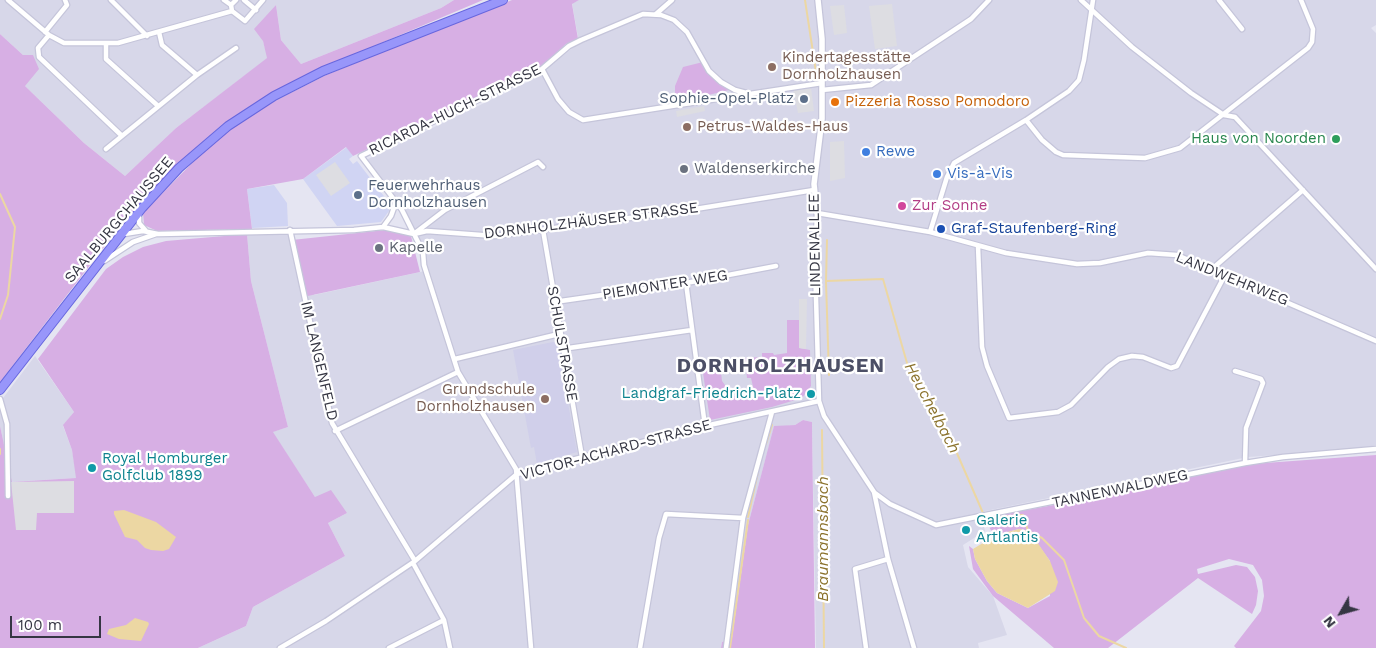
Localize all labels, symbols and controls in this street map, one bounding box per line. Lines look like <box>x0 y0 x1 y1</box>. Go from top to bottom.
place label: Kindertagesstätte Dornholzhausen <box>782 49 911 84</box>
street label: RICARDA-HUCH-STRASSE <box>366 60 544 160</box>
marker: Kindertagesstätte Dornholzhausen <box>766 61 778 73</box>
place label: Sophie-Opel-Platz <box>659 90 794 108</box>
marker: Sophie-Opel-Platz <box>798 93 810 105</box>
place label: Pizzeria Rosso Pomodoro <box>845 93 1030 111</box>
marker: Pizzeria Rosso Pomodoro <box>829 96 841 108</box>
place label: Petrus-Waldes-Haus <box>697 118 848 136</box>
marker: Petrus-Waldes-Haus <box>681 121 693 133</box>
place label: Haus von Noorden <box>1191 130 1326 148</box>
marker: Haus von Noorden <box>1330 133 1342 145</box>
place label: Rewe <box>876 143 915 161</box>
marker: Rewe <box>860 146 872 158</box>
street label: SAALBURGCHAUSSEE <box>61 153 177 287</box>
place label: Waldenserkirche <box>694 160 816 178</box>
marker: Waldenserkirche <box>678 163 690 175</box>
place label: Vis-à-Vis <box>947 165 1013 183</box>
marker: Vis-à-Vis <box>931 168 943 180</box>
place label: Feuerwehrhaus Dornholzhausen <box>368 177 487 212</box>
marker: Feuerwehrhaus Dornholzhausen <box>352 189 364 201</box>
street label: LINDENALLEE <box>805 193 825 297</box>
place label: Zur Sonne <box>912 197 987 215</box>
street label: DORNHOLZHÄUSER STRASSE <box>483 199 699 243</box>
marker: Zur Sonne <box>896 200 908 212</box>
place label: Graf-Staufenberg-Ring <box>951 220 1116 238</box>
marker: Graf-Staufenberg-Ring <box>935 223 947 235</box>
place label: Kapelle <box>389 239 443 257</box>
marker: Kapelle <box>373 242 385 254</box>
street label: LANDWEHRWEG <box>1173 248 1291 310</box>
street label: PIEMONTER WEG <box>601 266 729 304</box>
street label: SCHULSTRASSE <box>543 285 581 403</box>
street label: IM LANGENFELD <box>296 299 342 423</box>
district label: DORNHOLZHAUSEN <box>675 354 887 378</box>
water label: Heuchelbach <box>900 359 964 457</box>
place label: Grundschule Dornholzhausen <box>416 381 535 416</box>
place label: Landgraf-Friedrich-Platz <box>622 385 801 403</box>
marker: Landgraf-Friedrich-Platz <box>805 388 817 400</box>
marker: Grundschule Dornholzhausen <box>539 393 551 405</box>
street label: VICTOR-ACHARD-STRASSE <box>519 416 713 484</box>
place label: Royal Homburger Golfclub 1899 <box>102 450 228 485</box>
marker: Royal Homburger Golfclub 1899 <box>86 462 98 474</box>
street label: TANNENWALDWEG <box>1051 466 1189 512</box>
water label: Braumannsbach <box>813 476 833 602</box>
place label: Galerie Artlantis <box>976 512 1038 547</box>
marker: Galerie Artlantis <box>960 524 972 536</box>
north arrow <box>1316 588 1366 638</box>
scale bar <box>12 606 104 638</box>
text: N <box>1320 613 1339 631</box>
text: 100 m <box>18 616 62 634</box>

